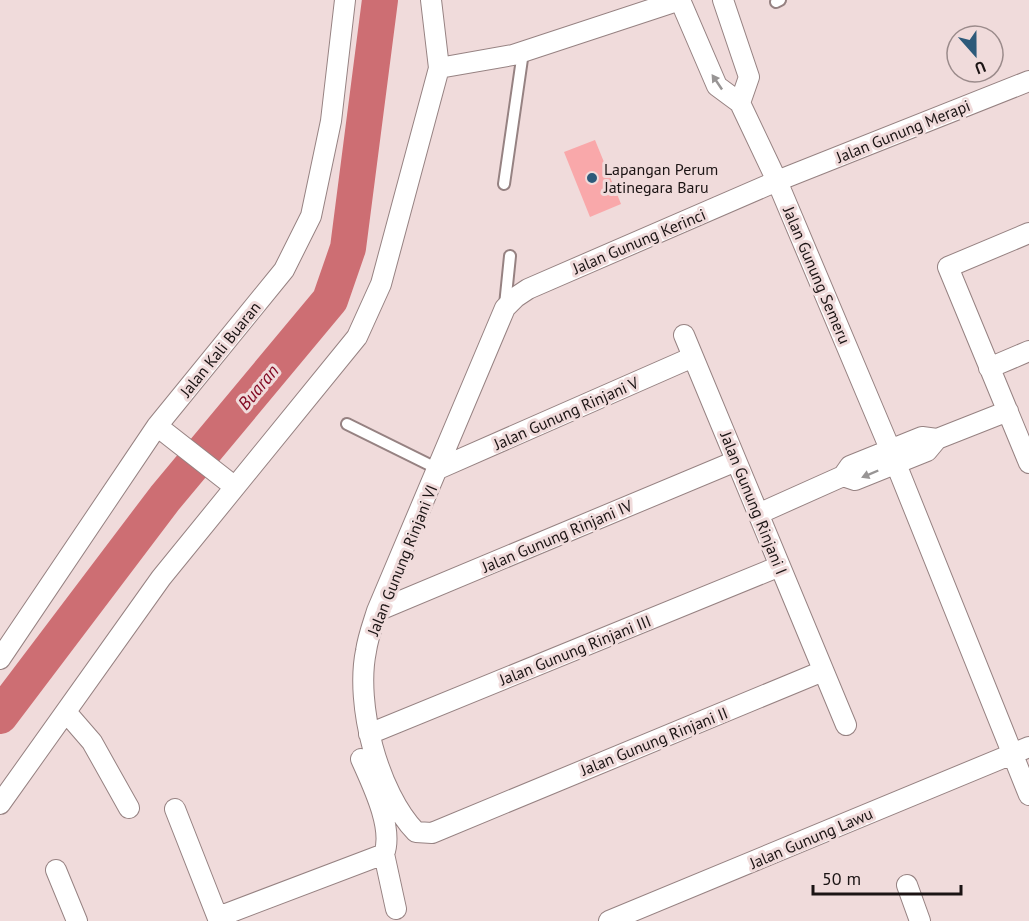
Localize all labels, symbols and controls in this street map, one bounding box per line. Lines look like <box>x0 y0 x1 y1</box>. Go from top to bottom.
north arrow <box>945 24 1005 84</box>
text: U <box>972 57 989 79</box>
one-way arrow <box>711 74 723 90</box>
street label: Jalan Gunung Merapi <box>832 95 973 167</box>
place label: Lapangan Perum Jatinegara Baru <box>603 159 718 197</box>
marker: Lapangan Perum Jatinegara Baru <box>585 171 599 185</box>
street label: Jalan Gunung Semeru <box>779 202 855 347</box>
street label: Jalan Gunung Kerinci <box>568 204 709 278</box>
street label: Jalan Kali Buaran <box>176 298 264 400</box>
water label: Buaran <box>233 360 283 414</box>
street label: Jalan Gunung Rinjani V <box>490 372 642 454</box>
street label: Jalan Gunung Rinjani I <box>716 428 792 577</box>
one-way arrow <box>860 469 878 479</box>
street label: Jalan Gunung Rinjani VI <box>362 482 441 639</box>
street label: Jalan Gunung Rinjani IV <box>478 495 636 577</box>
street label: Jalan Gunung Rinjani III <box>495 610 654 690</box>
street label: Jalan Gunung Rinjani II <box>577 702 731 780</box>
street label: Jalan Gunung Lawu <box>745 803 876 873</box>
scale bar <box>813 858 962 896</box>
text: 50 m <box>822 867 861 890</box>

